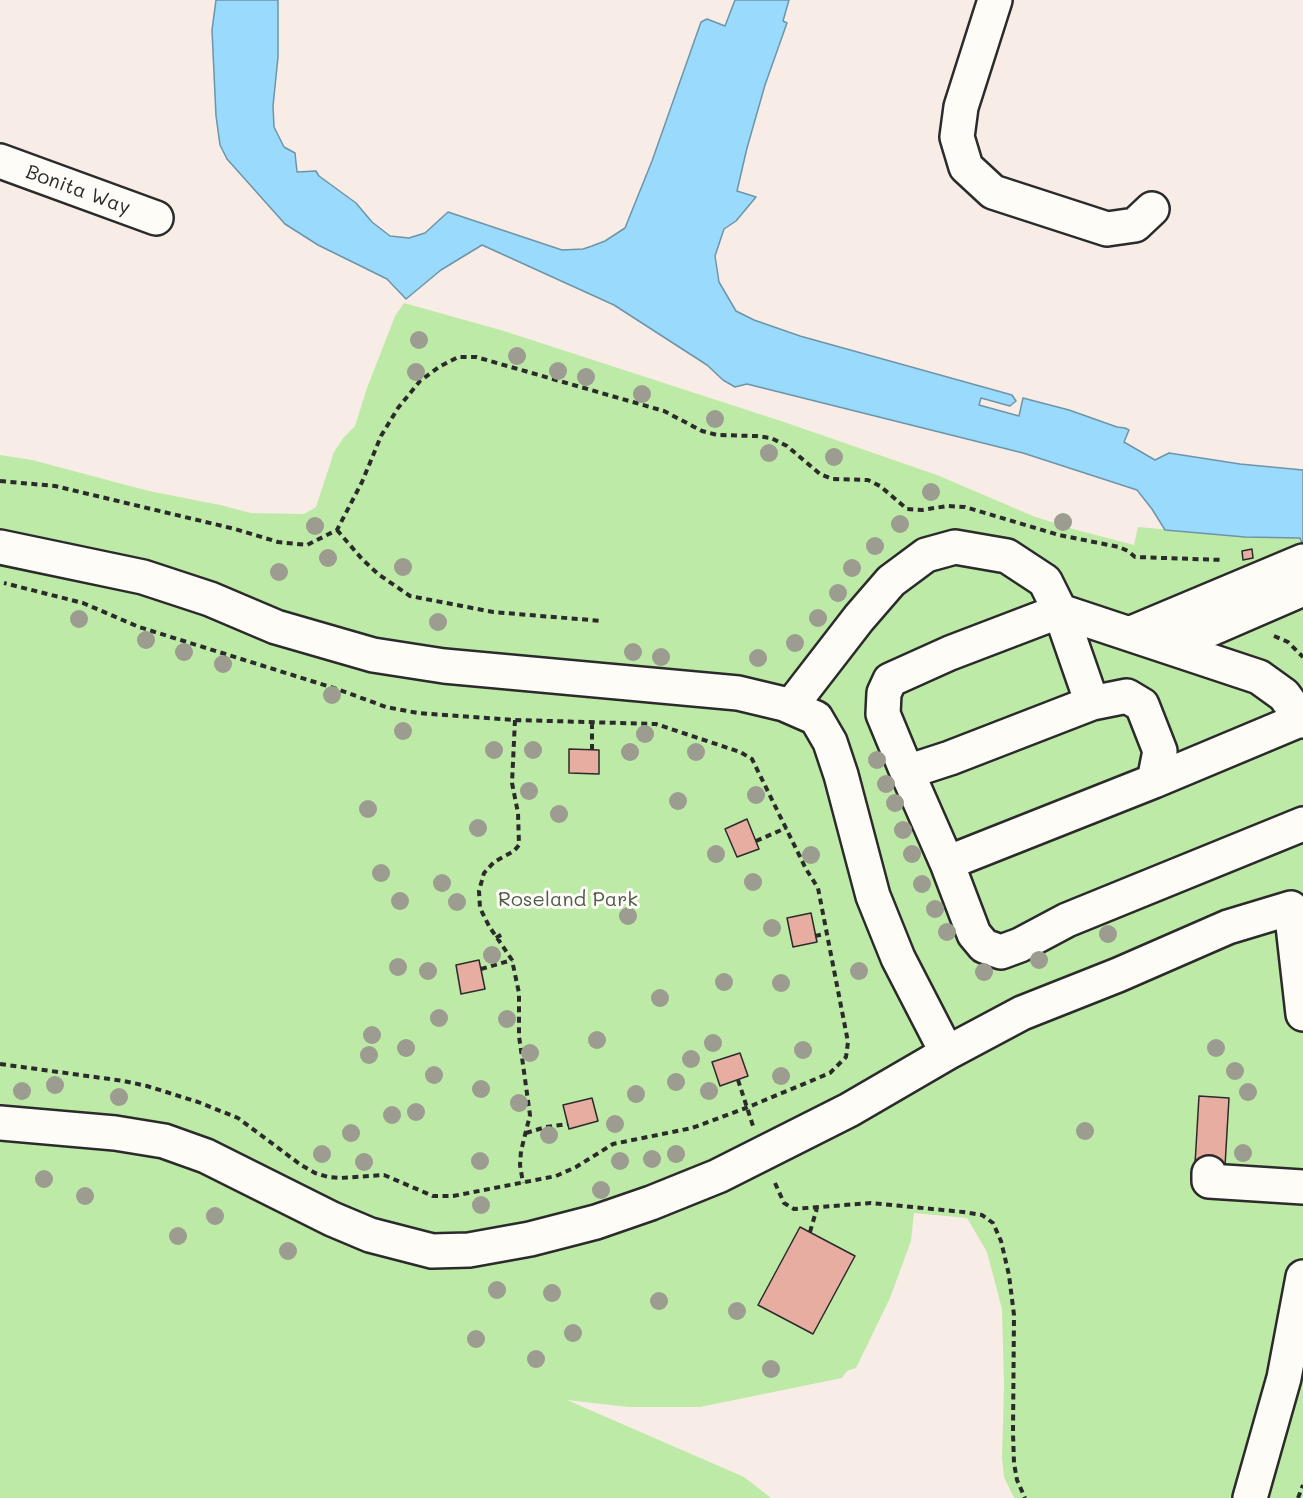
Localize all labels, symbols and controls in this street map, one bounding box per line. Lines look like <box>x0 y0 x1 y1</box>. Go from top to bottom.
street label: Bonita Way <box>22 160 134 220</box>
park label: Roseland Park <box>498 888 638 912</box>

